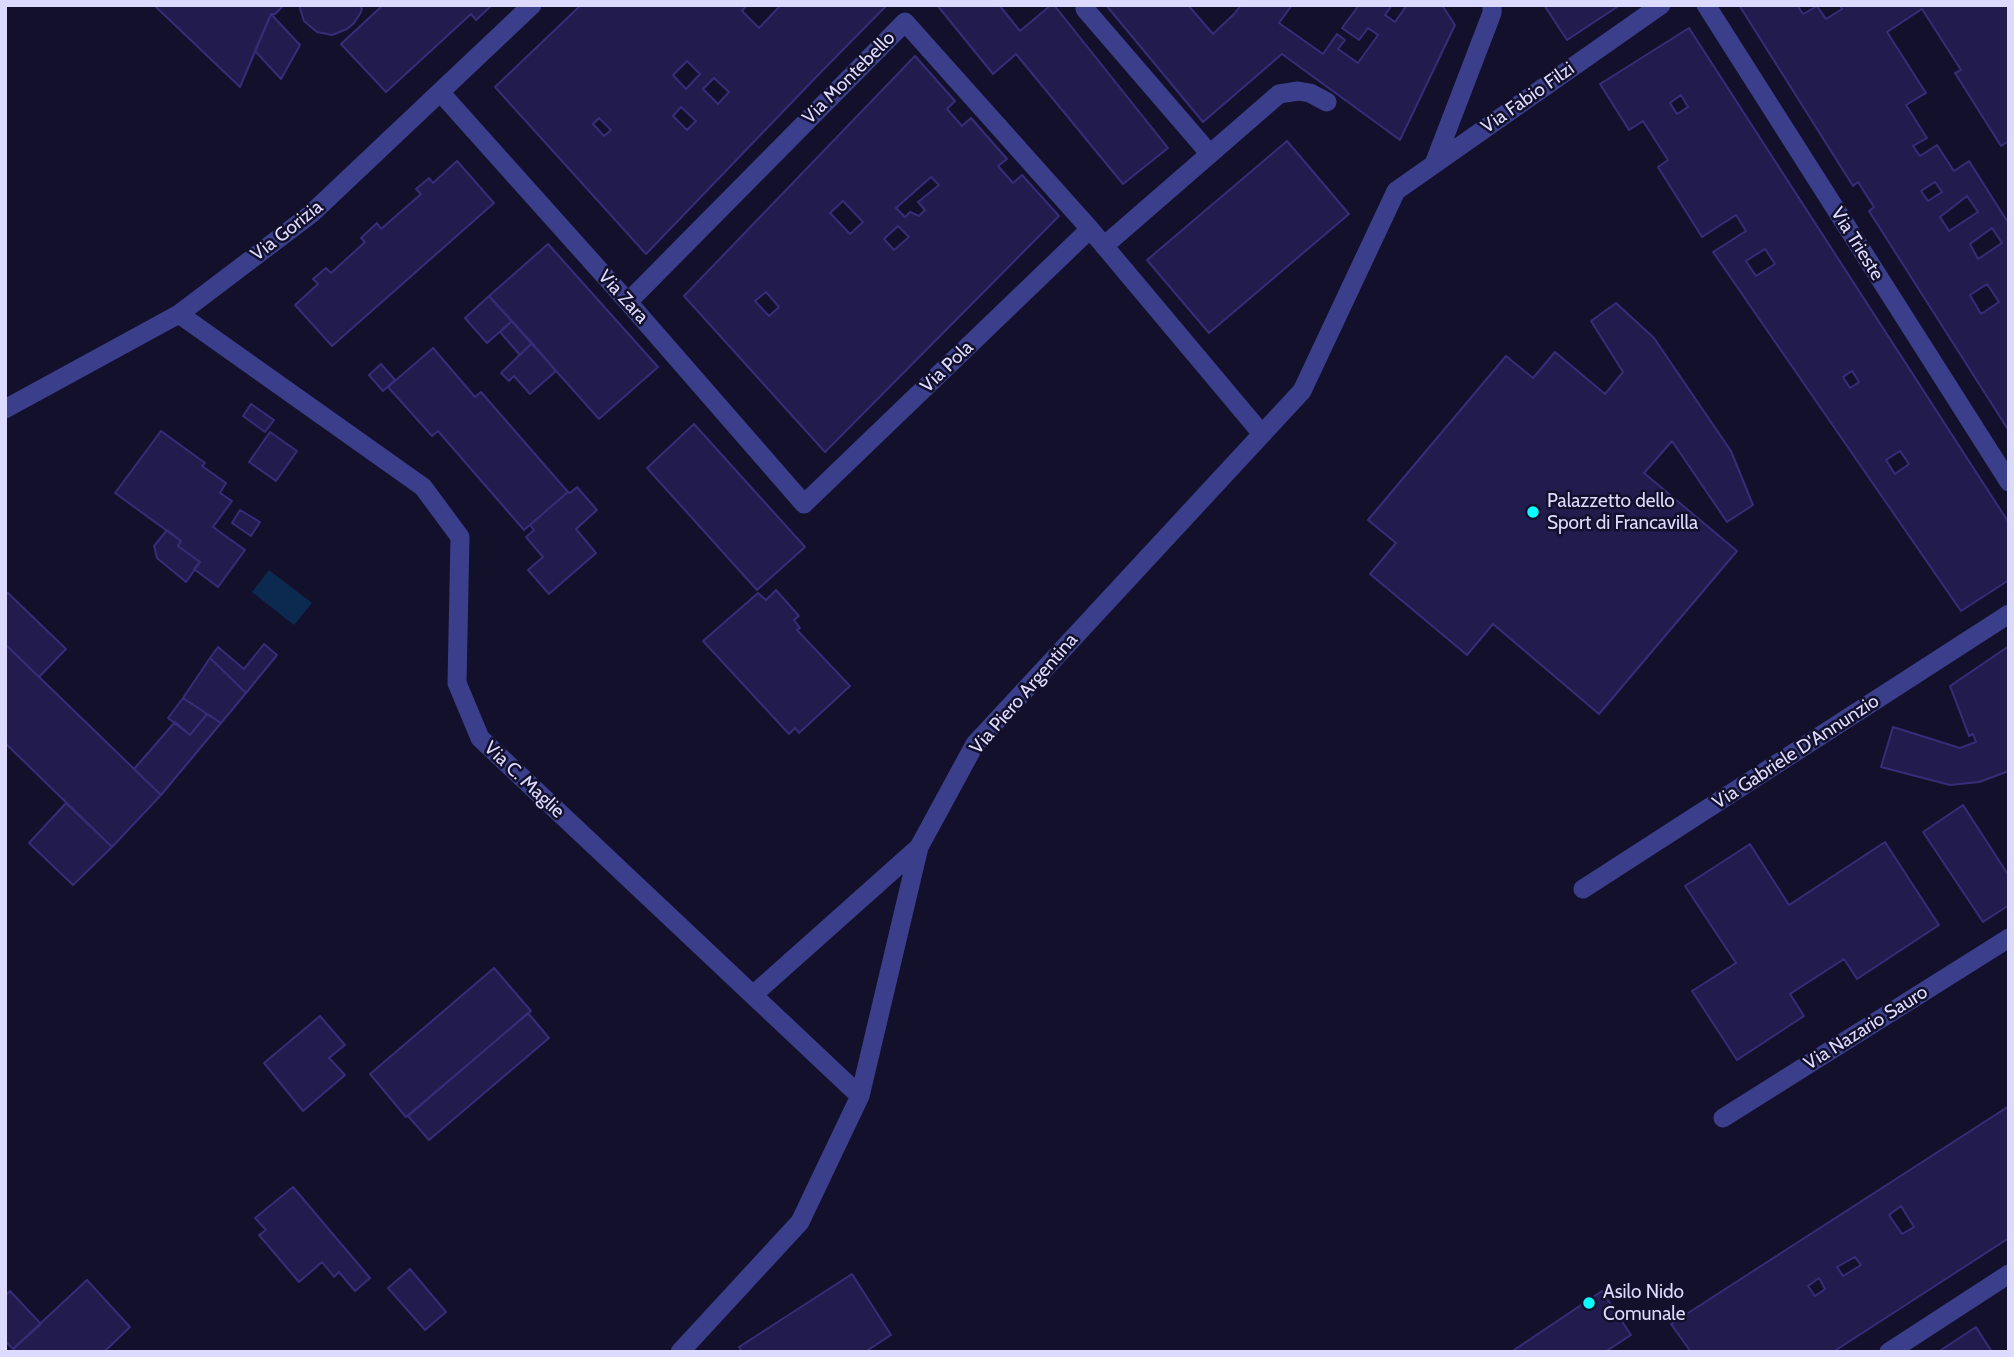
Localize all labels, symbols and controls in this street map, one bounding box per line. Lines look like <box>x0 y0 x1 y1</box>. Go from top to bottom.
street label: Via Montebello <box>798 27 900 129</box>
street label: Via Fabio Filzi <box>1477 58 1579 138</box>
street label: Via Gorizia <box>246 196 328 266</box>
street label: Via Trieste <box>1826 203 1888 285</box>
street label: Via Zara <box>593 266 653 328</box>
street label: Via Pola <box>916 336 978 398</box>
place label: Palazzetto dello Sport di Francavilla <box>1547 490 1698 534</box>
marker: Palazzetto dello Sport di Francavilla <box>1525 504 1541 520</box>
street label: Via Piero Argentina <box>965 629 1083 759</box>
street label: Via Gabriele D'Annunzio <box>1709 690 1883 814</box>
street label: Via C. Maglie <box>479 737 569 823</box>
street label: Via Nazario Sauro <box>1800 981 1932 1075</box>
place label: Asilo Nido Comunale <box>1603 1281 1685 1325</box>
marker: Asilo Nido Comunale <box>1581 1295 1597 1311</box>

